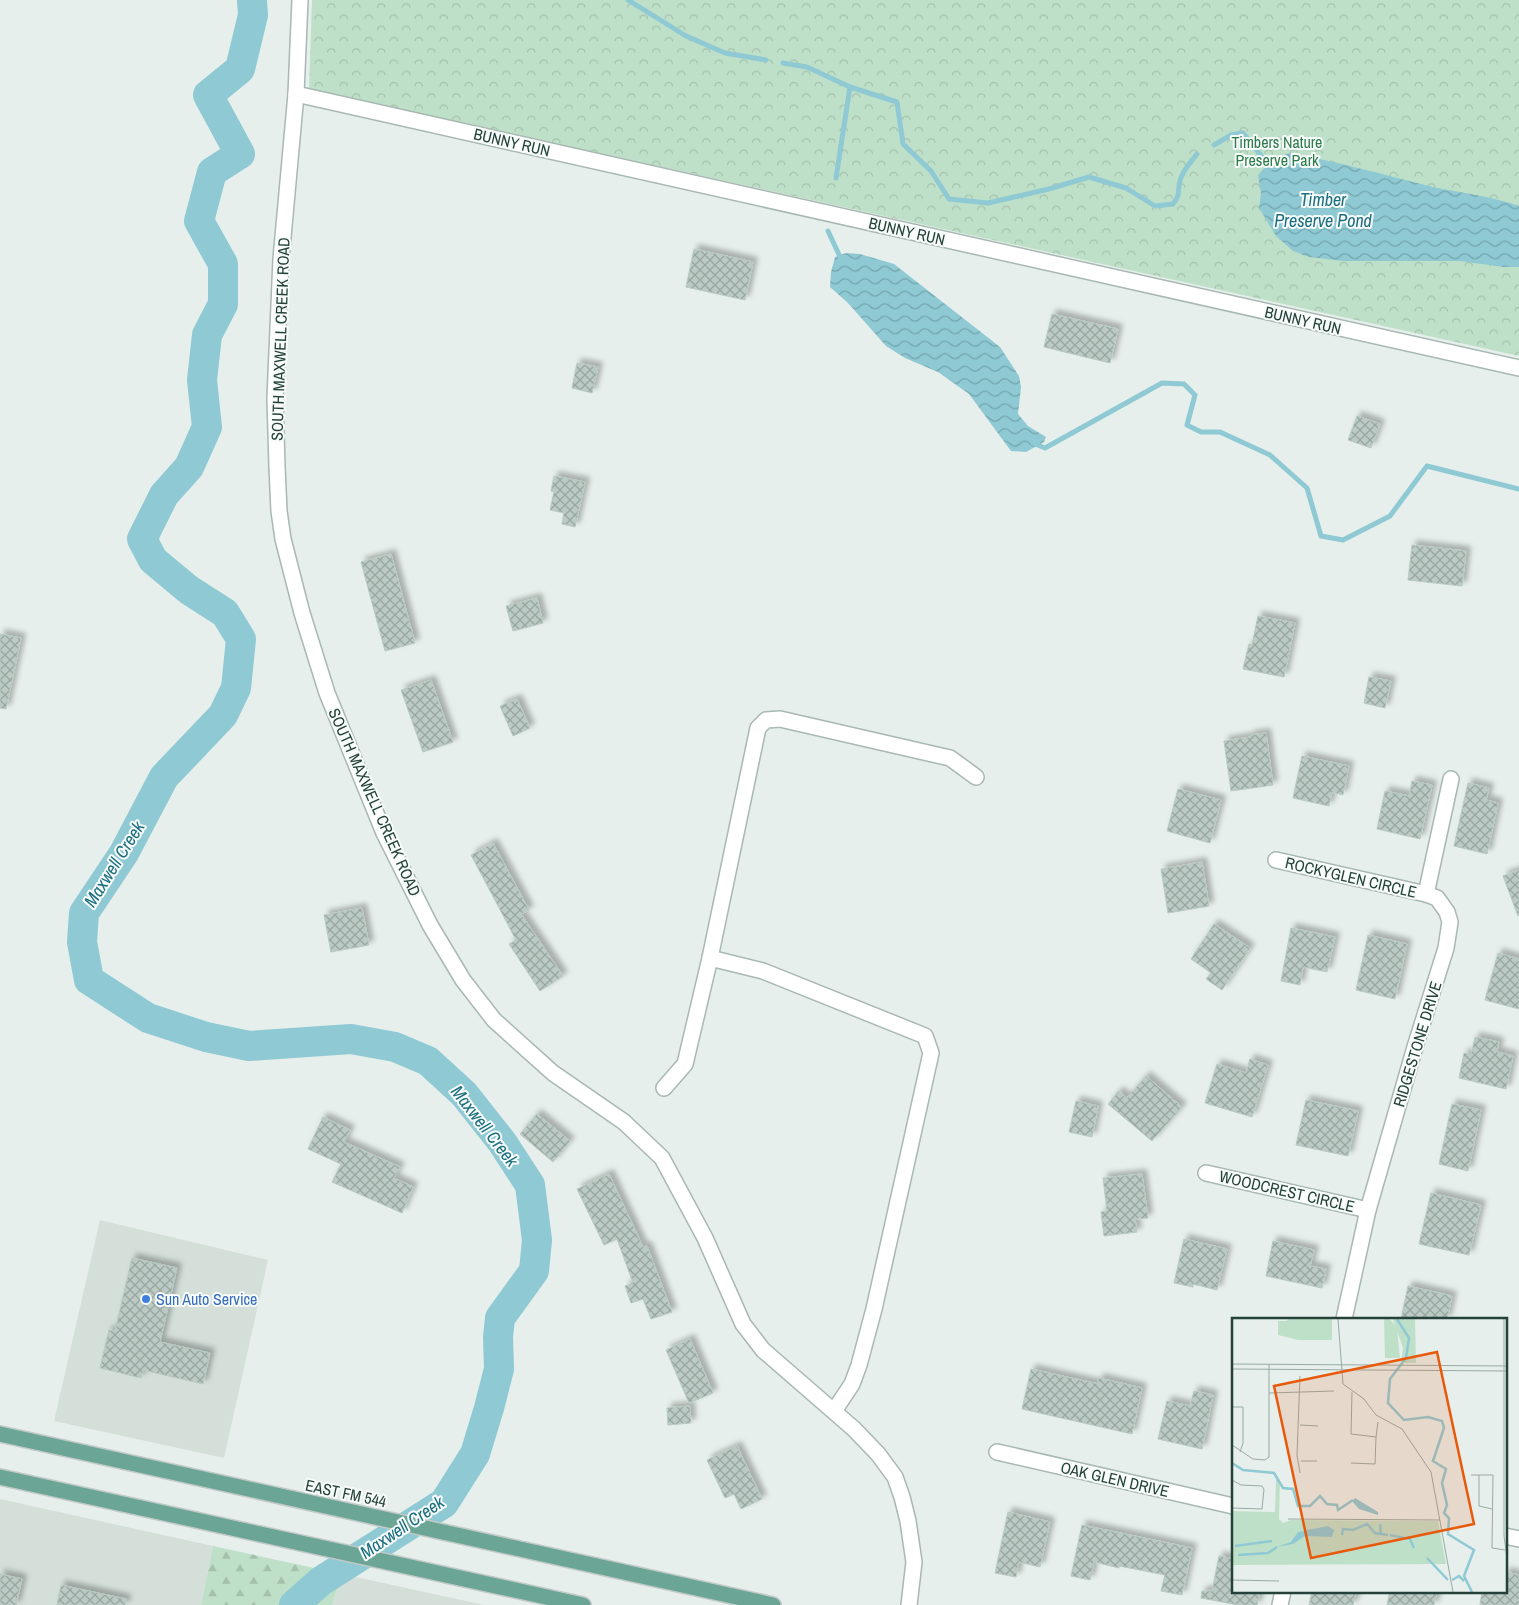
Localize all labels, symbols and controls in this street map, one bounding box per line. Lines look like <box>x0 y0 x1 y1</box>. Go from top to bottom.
street label: BUNNY RUN <box>472 123 552 161</box>
park label: Timbers Nature Preserve Park <box>1232 131 1322 171</box>
water label: Timber Preserve Pond <box>1274 187 1373 233</box>
street label: BUNNY RUN <box>867 212 947 250</box>
street label: SOUTH MAXWELL CREEK ROAD <box>265 237 295 441</box>
street label: BUNNY RUN <box>1263 301 1343 339</box>
street label: SOUTH MAXWELL CREEK ROAD <box>324 705 426 899</box>
water label: Maxwell Creek <box>78 816 151 912</box>
street label: ROCKYGLEN CIRCLE <box>1283 851 1419 903</box>
street label: RIDGESTONE DRIVE <box>1387 978 1447 1110</box>
water label: Maxwell Creek <box>445 1080 525 1172</box>
street label: WOODCREST CIRCLE <box>1217 1165 1357 1217</box>
place label: Sun Auto Service <box>156 1288 257 1310</box>
marker: Sun Auto Service <box>140 1293 152 1305</box>
inset map <box>1232 1318 1506 1592</box>
street label: OAK GLEN DRIVE <box>1059 1456 1171 1502</box>
street label: EAST FM 544 <box>304 1474 388 1512</box>
water label: Maxwell Creek <box>355 1489 450 1564</box>

